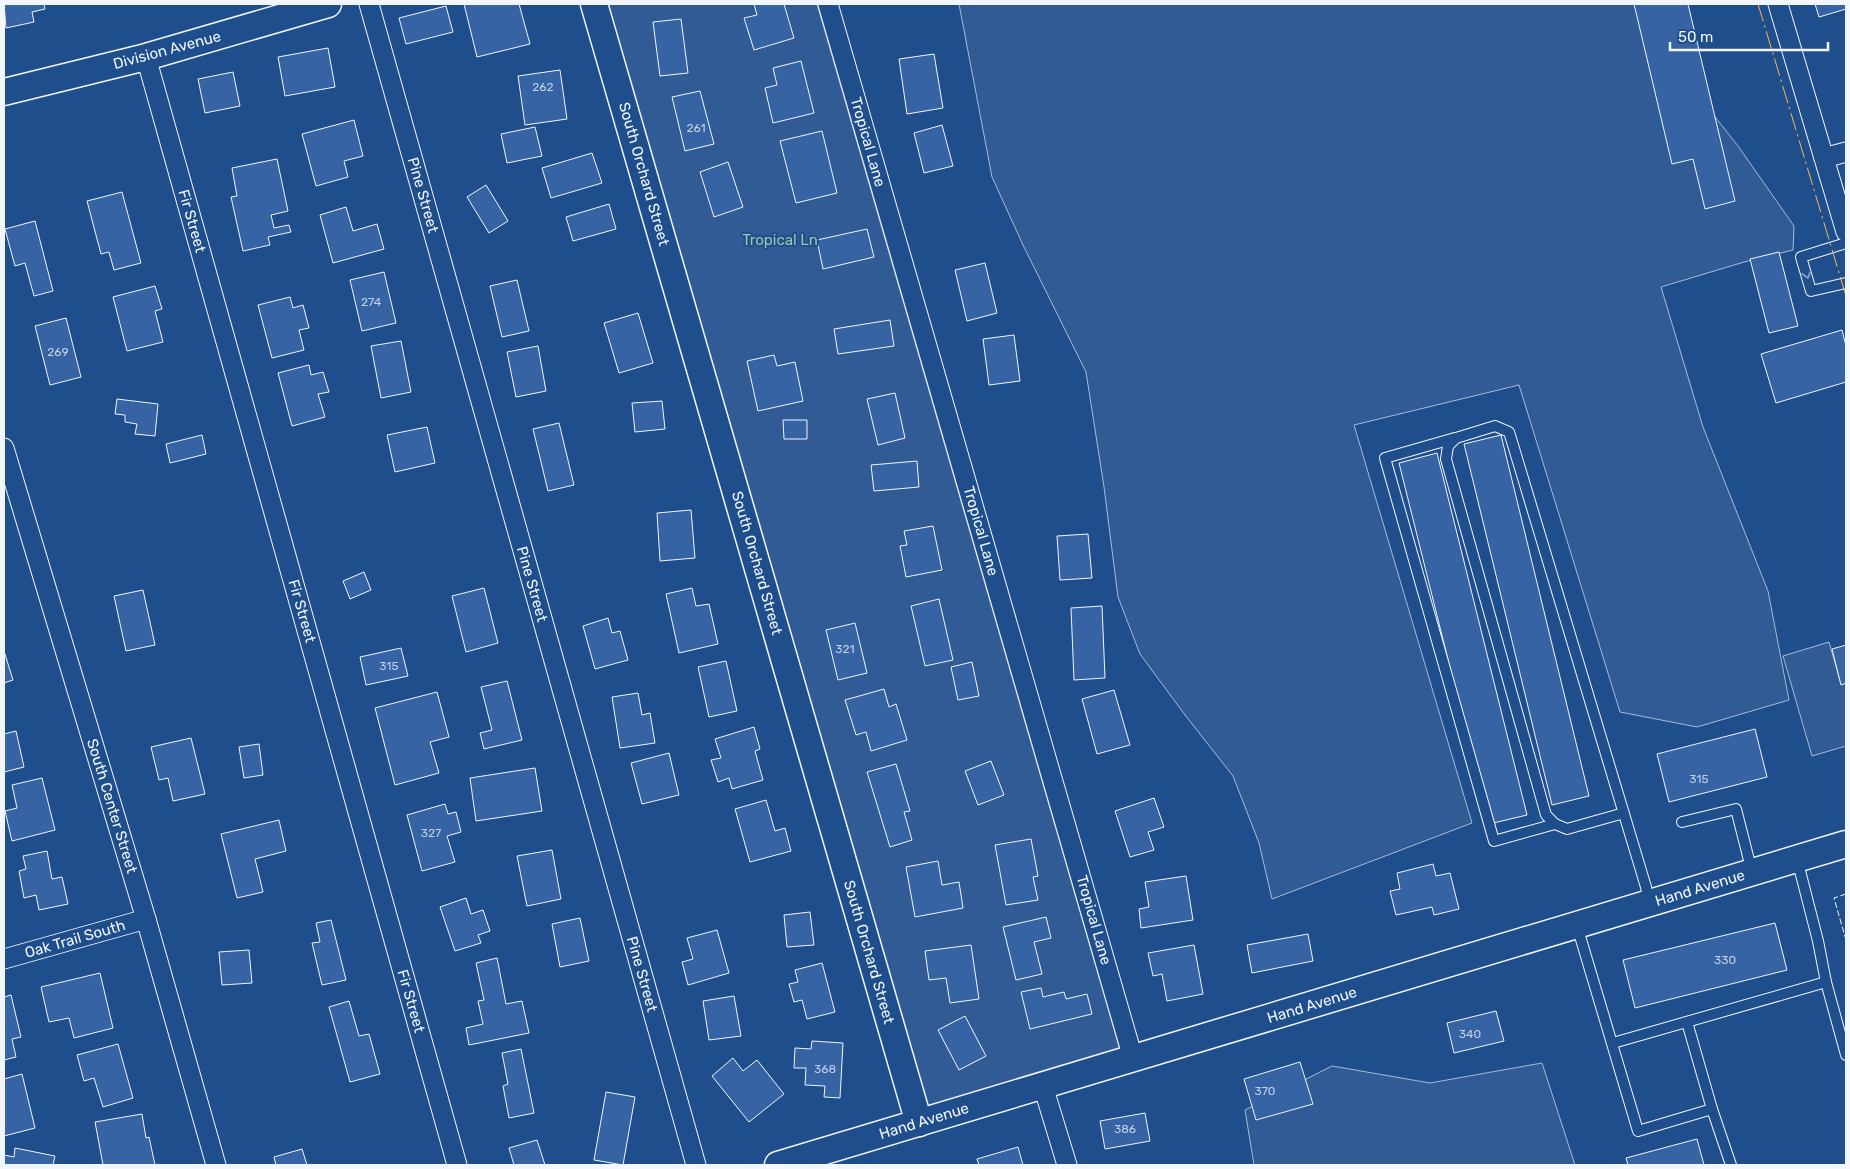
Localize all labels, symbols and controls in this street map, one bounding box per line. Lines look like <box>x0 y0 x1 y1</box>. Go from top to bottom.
scale bar <box>1670 20 1828 52</box>
street label: Division Avenue <box>111 27 223 73</box>
text: 50 m <box>1678 28 1713 46</box>
house number: 262 <box>532 80 554 94</box>
street label: Tropical Lane <box>847 95 889 189</box>
street label: South Orchard Street <box>615 100 673 248</box>
house number: 261 <box>686 121 706 135</box>
street label: Pine Street <box>404 155 442 235</box>
street label: Fir Street <box>174 187 210 255</box>
park label: Tropical Ln <box>742 231 818 249</box>
one-way arrow <box>1801 270 1811 278</box>
house number: 274 <box>361 295 382 309</box>
house number: 269 <box>47 345 69 359</box>
street label: Tropical Lane <box>960 484 1002 578</box>
street label: South Orchard Street <box>728 489 786 637</box>
street label: Pine Street <box>513 544 551 624</box>
street label: Fir Street <box>284 577 320 645</box>
house number: 321 <box>835 642 855 656</box>
house number: 315 <box>379 659 399 673</box>
street label: South Center Street <box>83 737 141 876</box>
house number: 315 <box>1689 772 1709 786</box>
house number: 327 <box>421 826 441 840</box>
street label: Hand Avenue <box>1653 866 1747 910</box>
street label: Tropical Lane <box>1073 873 1115 967</box>
street label: South Orchard Street <box>840 878 898 1026</box>
street label: Oak Trail South <box>23 916 127 962</box>
street label: Pine Street <box>623 934 661 1014</box>
house number: 330 <box>1714 953 1736 967</box>
street label: Fir Street <box>393 967 429 1035</box>
street label: Hand Avenue <box>1265 983 1359 1027</box>
house number: 340 <box>1459 1027 1481 1041</box>
house number: 368 <box>814 1062 836 1076</box>
house number: 370 <box>1255 1084 1276 1098</box>
street label: Hand Avenue <box>877 1099 971 1143</box>
house number: 386 <box>1114 1122 1136 1136</box>

